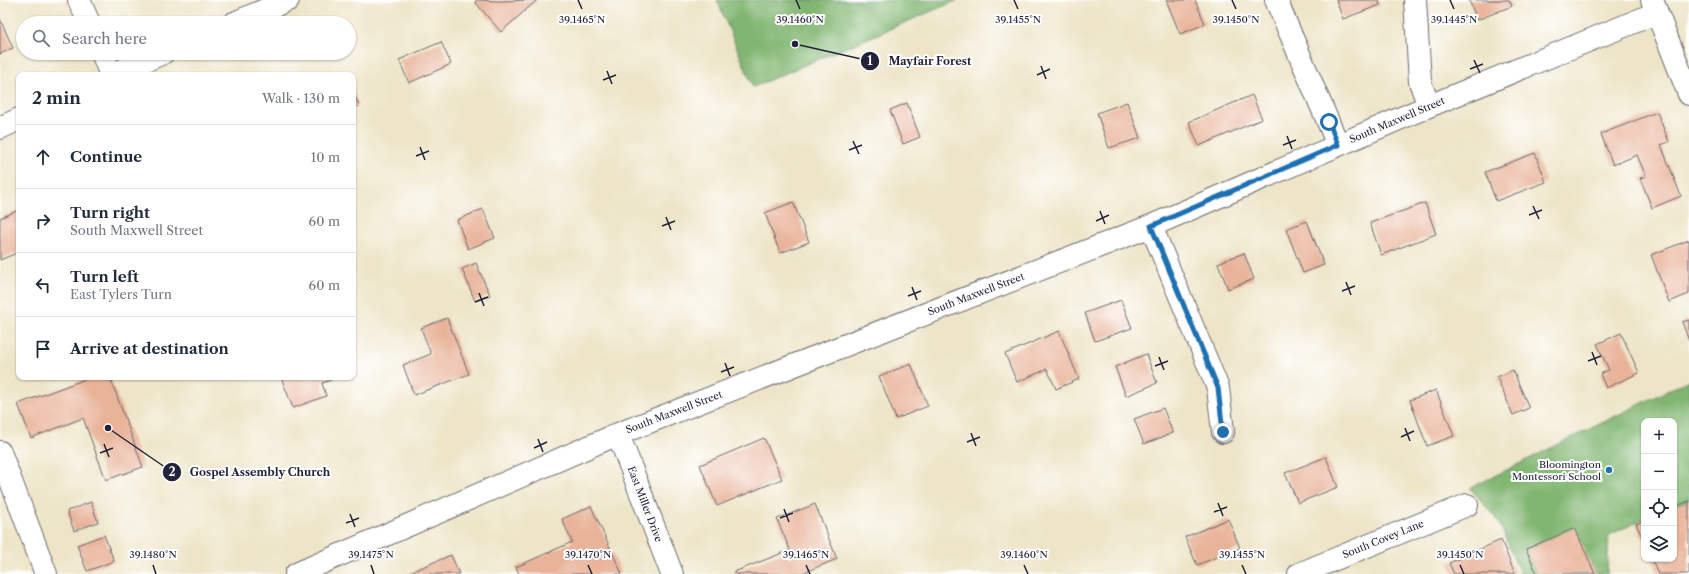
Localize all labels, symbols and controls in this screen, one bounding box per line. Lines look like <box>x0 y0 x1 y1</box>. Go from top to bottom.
text: 39.1465°N <box>559 13 605 26</box>
text: 39.1460°N <box>776 13 824 26</box>
text: 39.1455°N <box>995 13 1041 26</box>
text: 39.1450°N <box>1213 13 1259 26</box>
text: 39.1445°N <box>1431 13 1477 26</box>
search box <box>16 16 356 60</box>
icon: search <box>30 27 52 49</box>
text: Search here <box>62 29 147 48</box>
callout: Mayfair Forest <box>860 49 979 72</box>
text: 1 <box>867 53 873 68</box>
text: Mayfair Forest <box>889 54 972 68</box>
text: 2 min <box>32 88 81 108</box>
text: Walk · 130 m <box>262 90 340 106</box>
street label: South Maxwell Street <box>1347 94 1447 146</box>
route start <box>1320 113 1338 131</box>
icon: ahead <box>32 146 54 168</box>
text: Continue <box>70 147 142 166</box>
text: 10 m <box>311 149 340 165</box>
text: Turn right <box>70 203 150 222</box>
icon: right <box>32 210 54 232</box>
text: 60 m <box>309 213 340 229</box>
text: South Maxwell Street <box>70 222 203 238</box>
text: Turn left <box>70 267 139 286</box>
street label: South Maxwell Street <box>926 269 1027 318</box>
icon: left <box>32 274 54 296</box>
text: 60 m <box>309 277 340 293</box>
text: East Tylers Turn <box>70 286 172 302</box>
icon: arrive <box>32 338 54 360</box>
text: Arrive at destination <box>70 339 229 358</box>
street label: South Maxwell Street <box>624 387 725 436</box>
map controls <box>1641 418 1677 562</box>
button: + <box>1641 418 1677 454</box>
route end <box>1214 423 1232 441</box>
button: − <box>1641 454 1677 490</box>
place label: Bloomington Montessori School <box>1512 458 1602 483</box>
callout: Gospel Assembly Church <box>162 460 339 483</box>
text: 2 <box>168 464 176 479</box>
street label: East Miller Drive <box>625 464 666 544</box>
text: Gospel Assembly Church <box>190 465 331 479</box>
marker: Bloomington Montessori School <box>1604 465 1614 475</box>
button: locate <box>1641 490 1677 526</box>
street label: South Covey Lane <box>1340 517 1426 561</box>
button: layers <box>1641 526 1677 562</box>
text: 39.1480°N <box>129 548 177 561</box>
text: 39.1475°N <box>348 548 394 561</box>
text: 39.1470°N <box>565 548 611 561</box>
text: 39.1465°N <box>783 548 829 561</box>
text: 39.1460°N <box>1000 548 1048 561</box>
text: 39.1455°N <box>1219 548 1265 561</box>
text: 39.1450°N <box>1437 548 1483 561</box>

